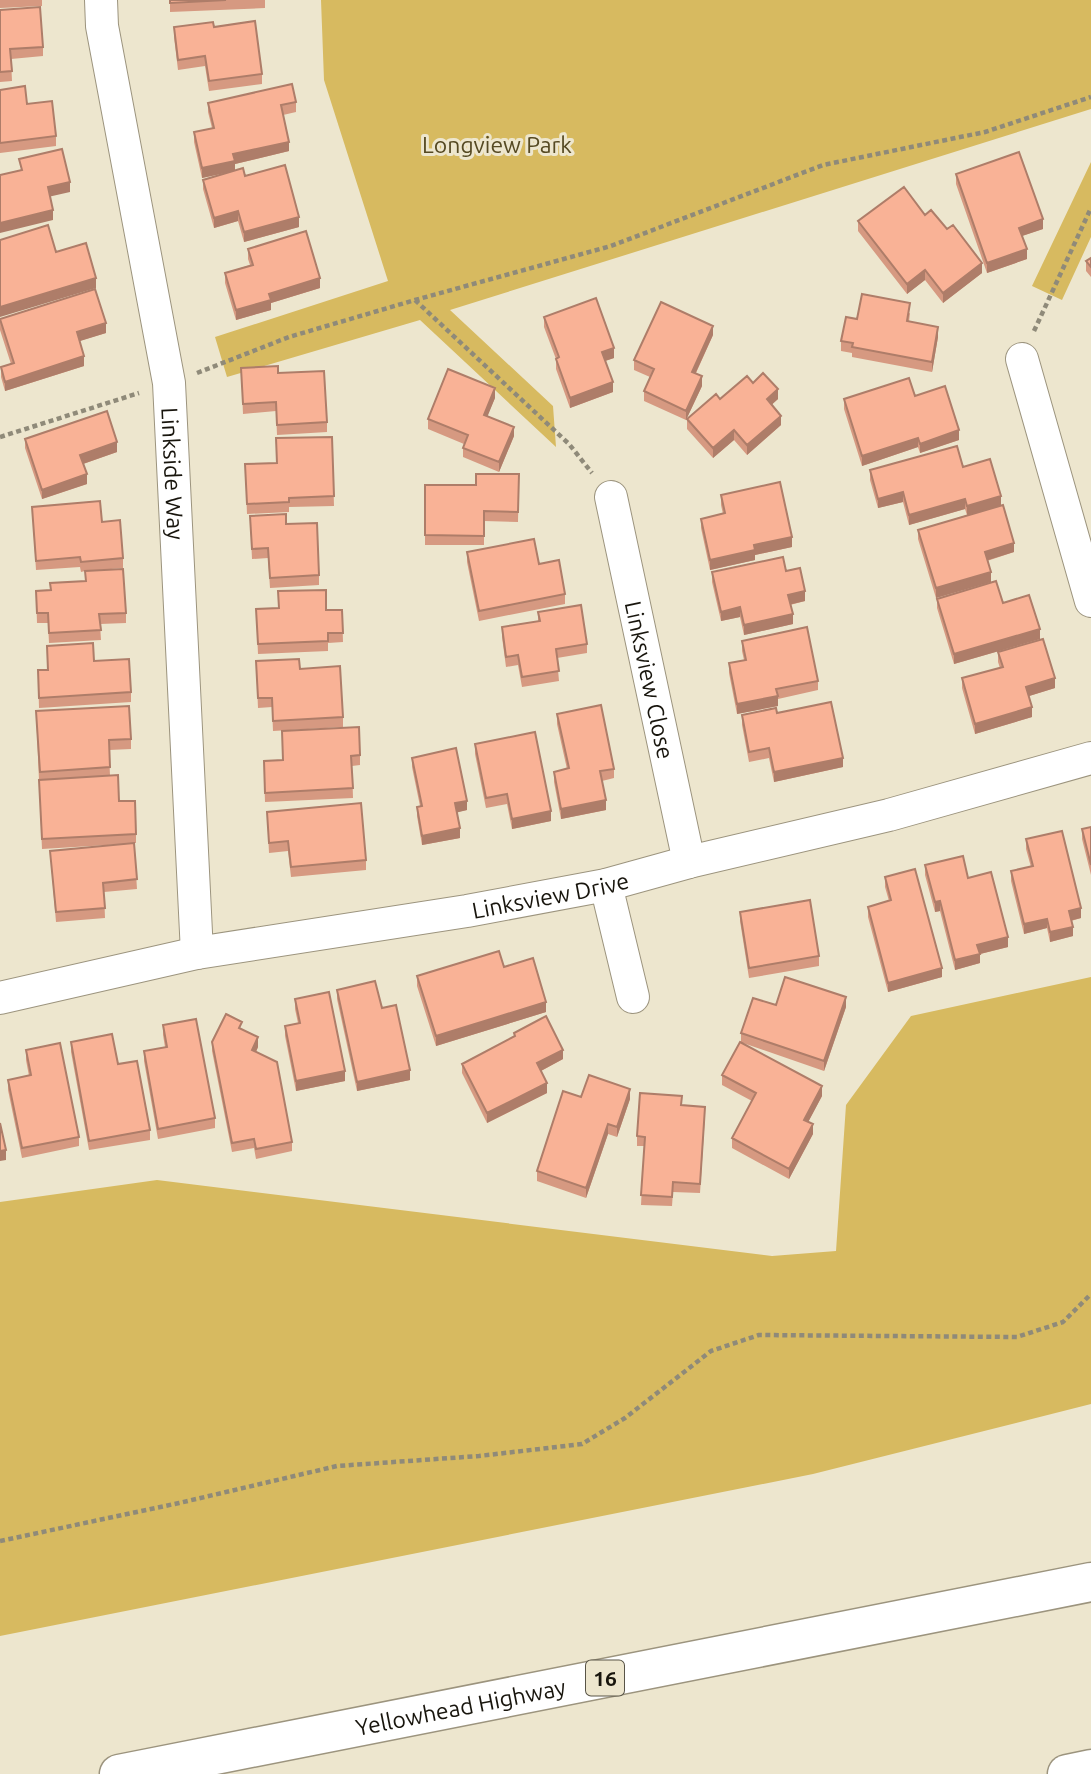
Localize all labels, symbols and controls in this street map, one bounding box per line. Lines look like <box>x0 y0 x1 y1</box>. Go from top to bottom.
park label: Longview Park <box>422 132 572 157</box>
street label: Linkside Way <box>158 407 189 541</box>
street label: Linksview Close <box>621 599 679 761</box>
street label: Linksview Drive <box>470 867 631 922</box>
road number: 16 <box>586 1660 624 1696</box>
street label: Yellowhead Highway <box>353 1674 568 1740</box>

